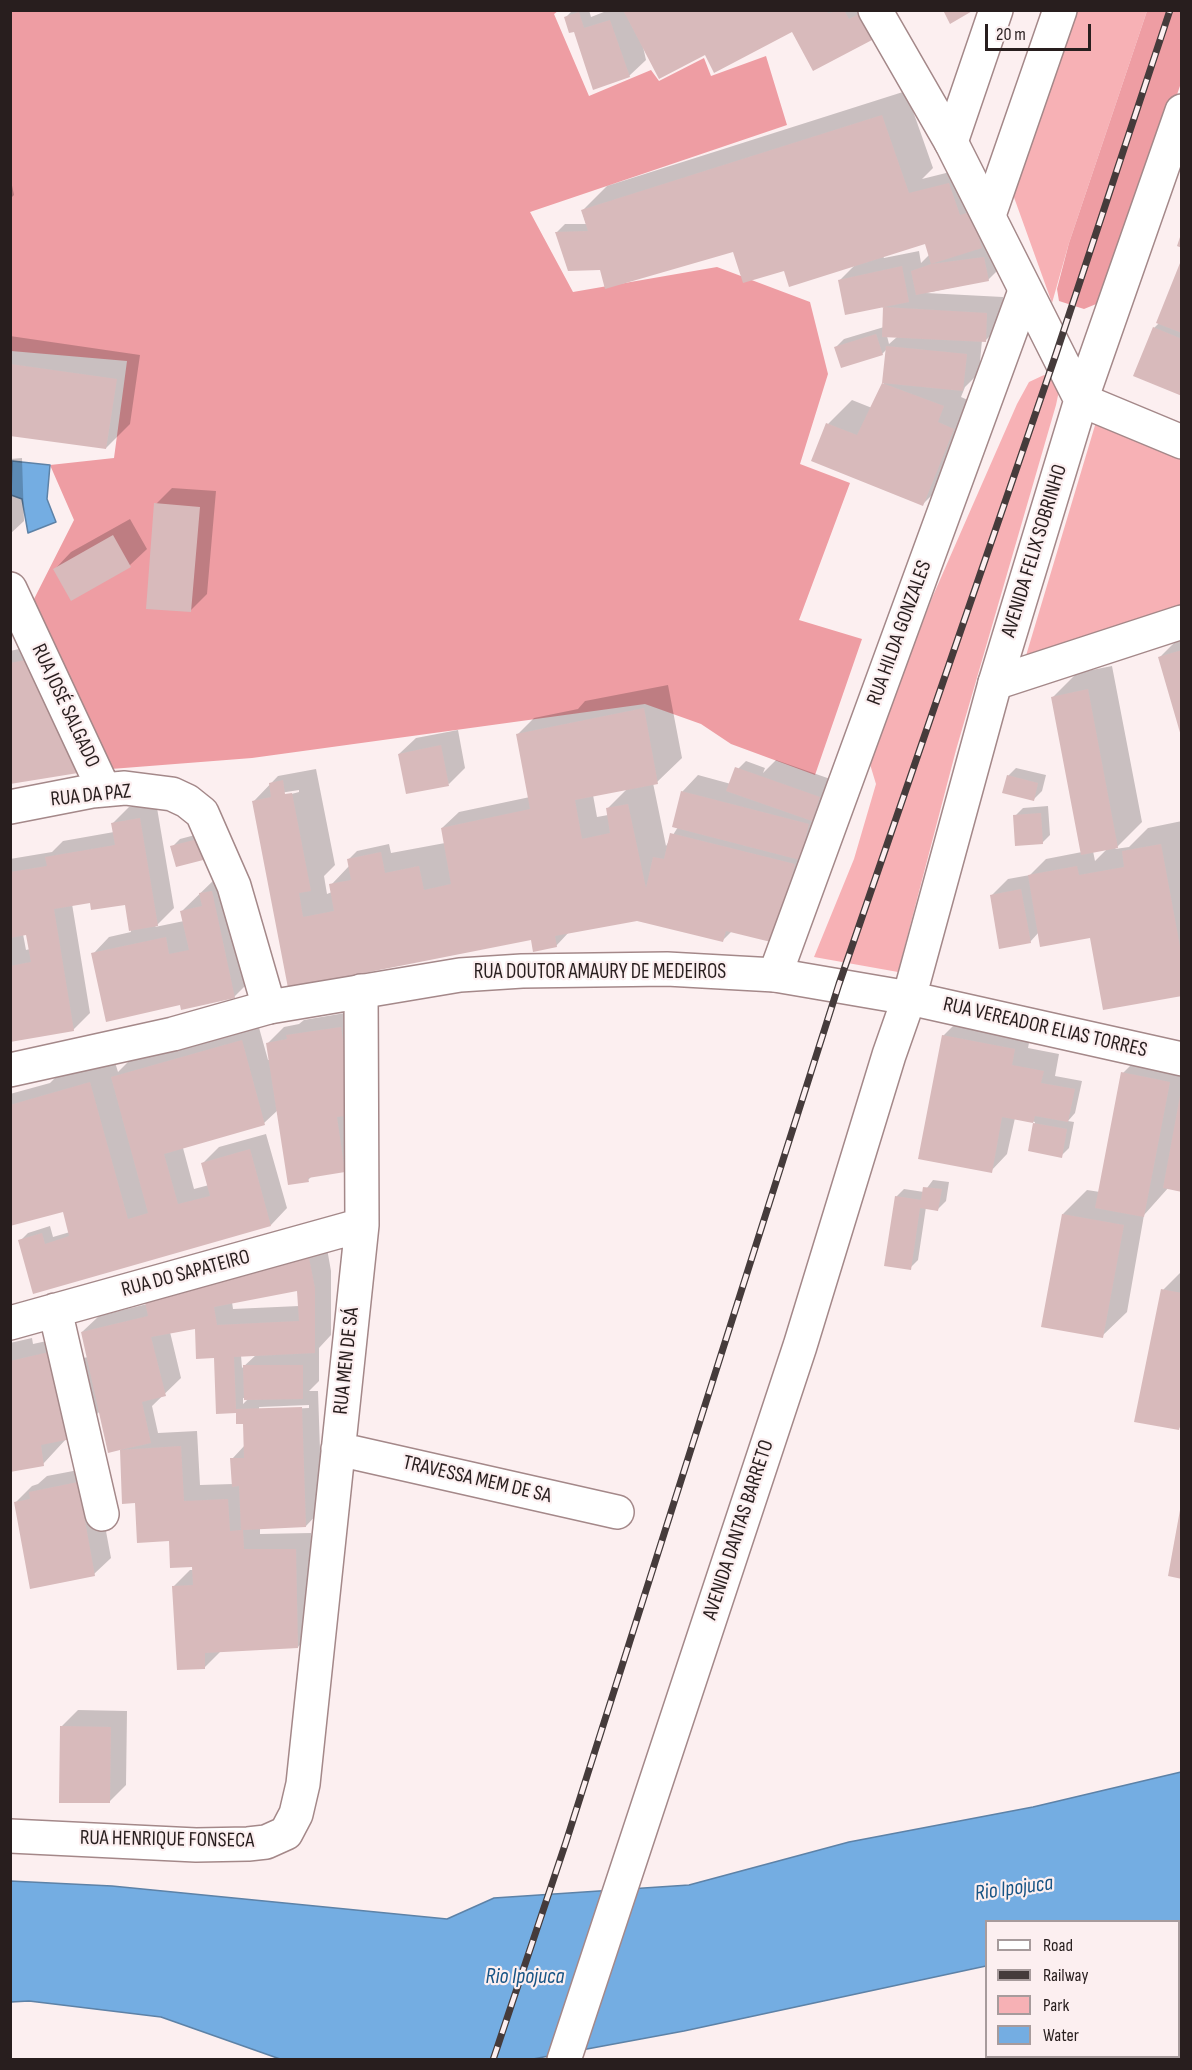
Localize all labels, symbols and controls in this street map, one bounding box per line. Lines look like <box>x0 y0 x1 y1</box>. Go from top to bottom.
scale bar <box>988 12 1094 50</box>
text: 20 m <box>996 24 1026 45</box>
street label: AVENIDA FELIX SOBRINHO <box>997 462 1073 640</box>
street label: RUA HILDA GONZALES <box>862 557 938 709</box>
street label: RUA JOSÉ SALGADO <box>25 640 105 772</box>
street label: RUA DA PAZ <box>49 779 133 813</box>
street label: RUA DOUTOR AMAURY DE MEDEIROS <box>474 960 726 986</box>
street label: RUA VEREADOR ELIAS TORRES <box>940 992 1150 1064</box>
street label: RUA DO SAPATEIRO <box>119 1245 253 1303</box>
street label: RUA MEN DE SÁ <box>329 1306 365 1416</box>
street label: AVENIDA DANTAS BARRETO <box>698 1437 780 1623</box>
street label: TRAVESSA MEM DE SA <box>400 1451 554 1509</box>
street label: RUA HENRIQUE FONSECA <box>80 1826 254 1854</box>
water label: Rio Ipojuca <box>973 1870 1055 1908</box>
legend <box>985 1920 1180 2058</box>
text: Road <box>1043 1935 1073 1956</box>
water label: Rio Ipojuca <box>486 1964 564 1990</box>
text: Railway <box>1043 1965 1088 1986</box>
text: Park <box>1043 1995 1069 2016</box>
text: Water <box>1043 2025 1079 2046</box>

